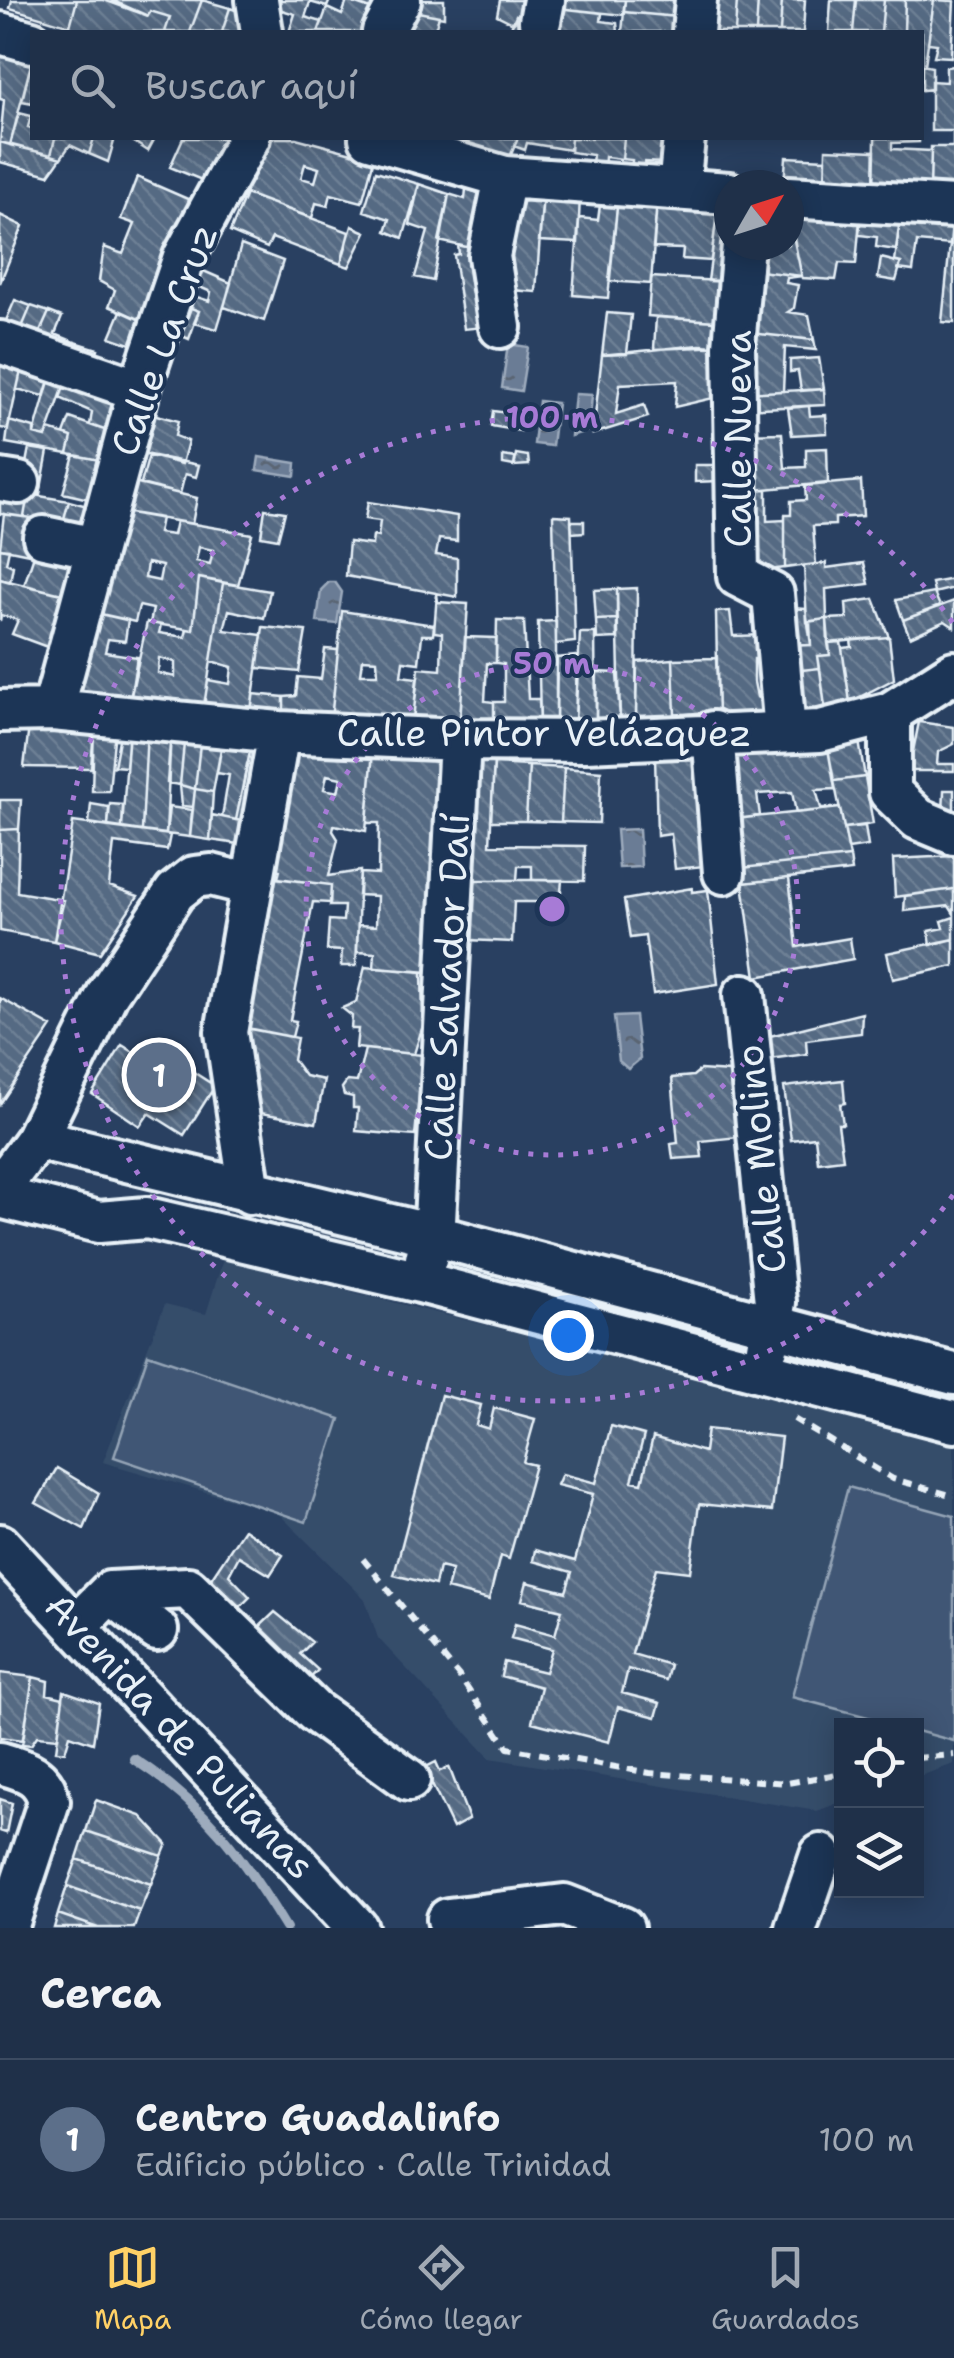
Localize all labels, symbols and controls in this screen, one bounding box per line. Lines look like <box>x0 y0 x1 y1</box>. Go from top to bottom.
search box <box>30 30 924 140</box>
icon: search <box>65 58 120 113</box>
text: Buscar aquí <box>145 60 358 111</box>
north arrow <box>714 170 804 260</box>
street label: Calle La Cruz <box>98 217 229 463</box>
street label: Calle Nueva <box>712 330 763 548</box>
text: 100 m <box>506 397 598 438</box>
text: 50 m <box>513 643 591 684</box>
street label: Calle Pintor Velázquez <box>336 707 752 758</box>
street label: Calle Salvador Dalí <box>412 812 481 1162</box>
centre of rings <box>534 891 570 927</box>
pin: 1 <box>126 1038 192 1112</box>
street label: Calle Molino <box>723 1042 798 1276</box>
your location <box>543 1310 594 1361</box>
street label: Avenida de Pulianas <box>34 1581 327 1890</box>
map controls <box>834 1718 924 1898</box>
button: locate <box>834 1718 924 1808</box>
button: layers <box>834 1808 924 1898</box>
text: Cerca <box>40 1965 161 2021</box>
text: Centro Guadalinfo <box>135 2092 501 2143</box>
text: 1 <box>65 2118 80 2161</box>
text: 100 m <box>818 2118 914 2161</box>
text: Edificio público · Calle Trinidad <box>135 2143 611 2186</box>
tab: Mapa <box>94 2240 171 2338</box>
tab: Cómo llegar <box>360 2240 523 2338</box>
tab: Guardados <box>711 2240 860 2338</box>

